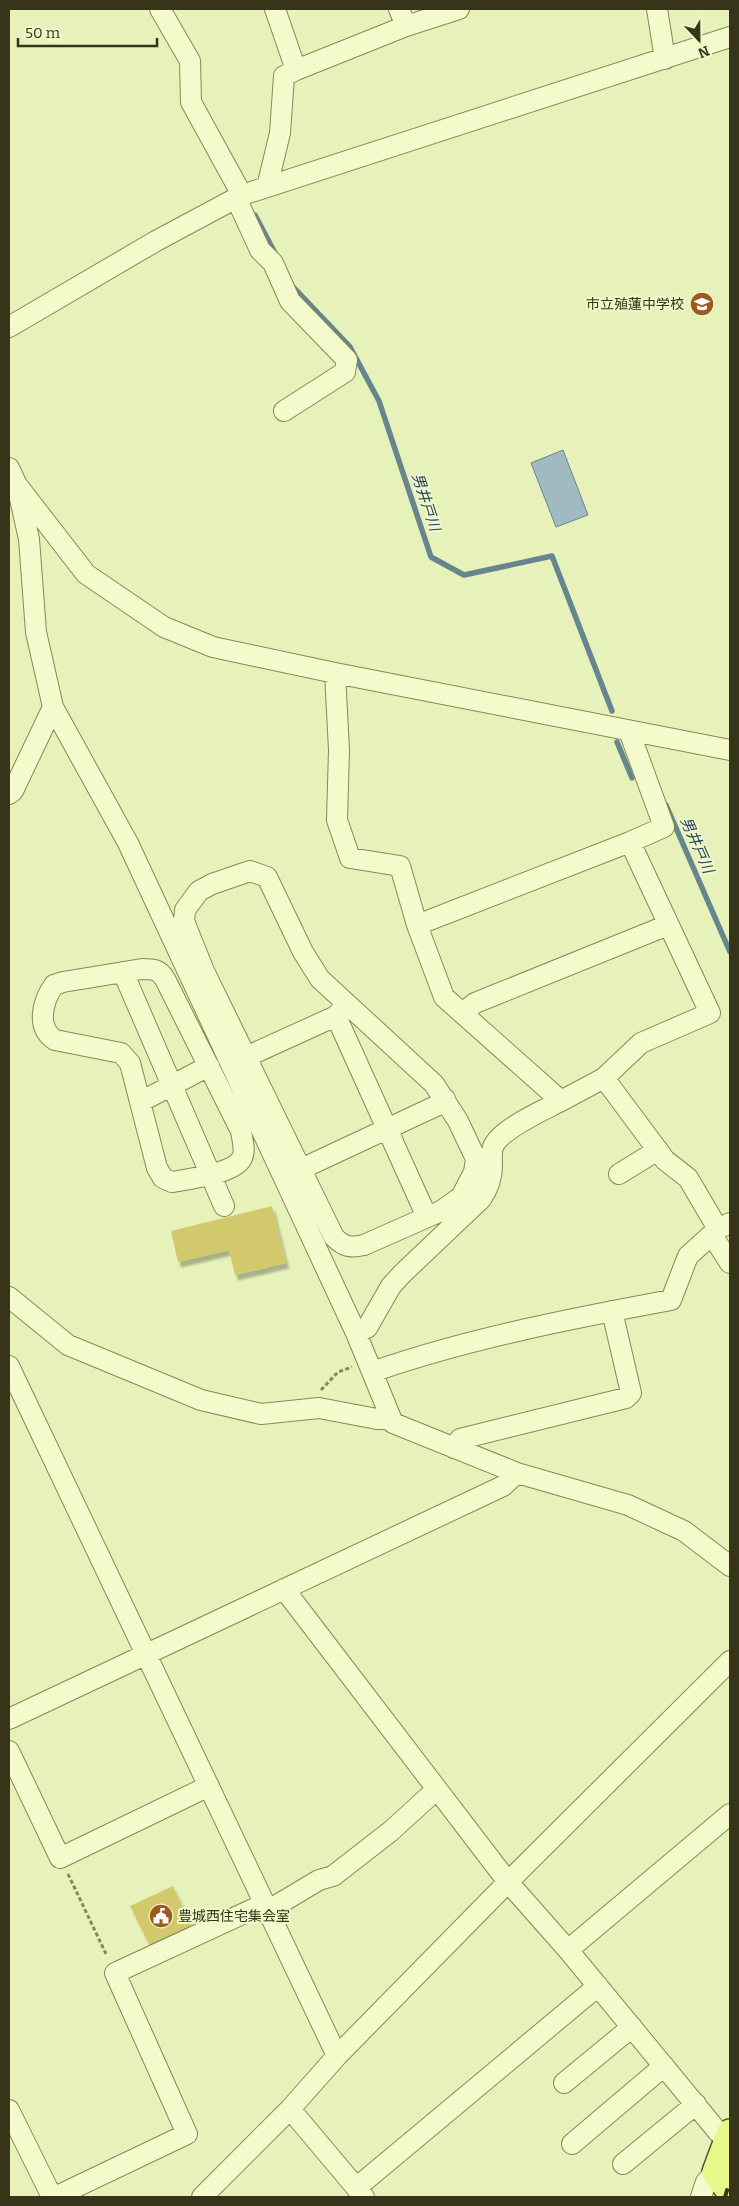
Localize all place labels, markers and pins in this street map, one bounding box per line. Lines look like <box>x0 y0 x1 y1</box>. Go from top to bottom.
school or university icon: 市立殖蓮中学校 <box>689 291 715 317</box>
place label: 市立殖蓮中学校 <box>586 296 684 313</box>
public building icon: 豊城西住宅集会室 <box>148 1903 174 1929</box>
place label: 豊城西住宅集会室 <box>178 1908 290 1925</box>

